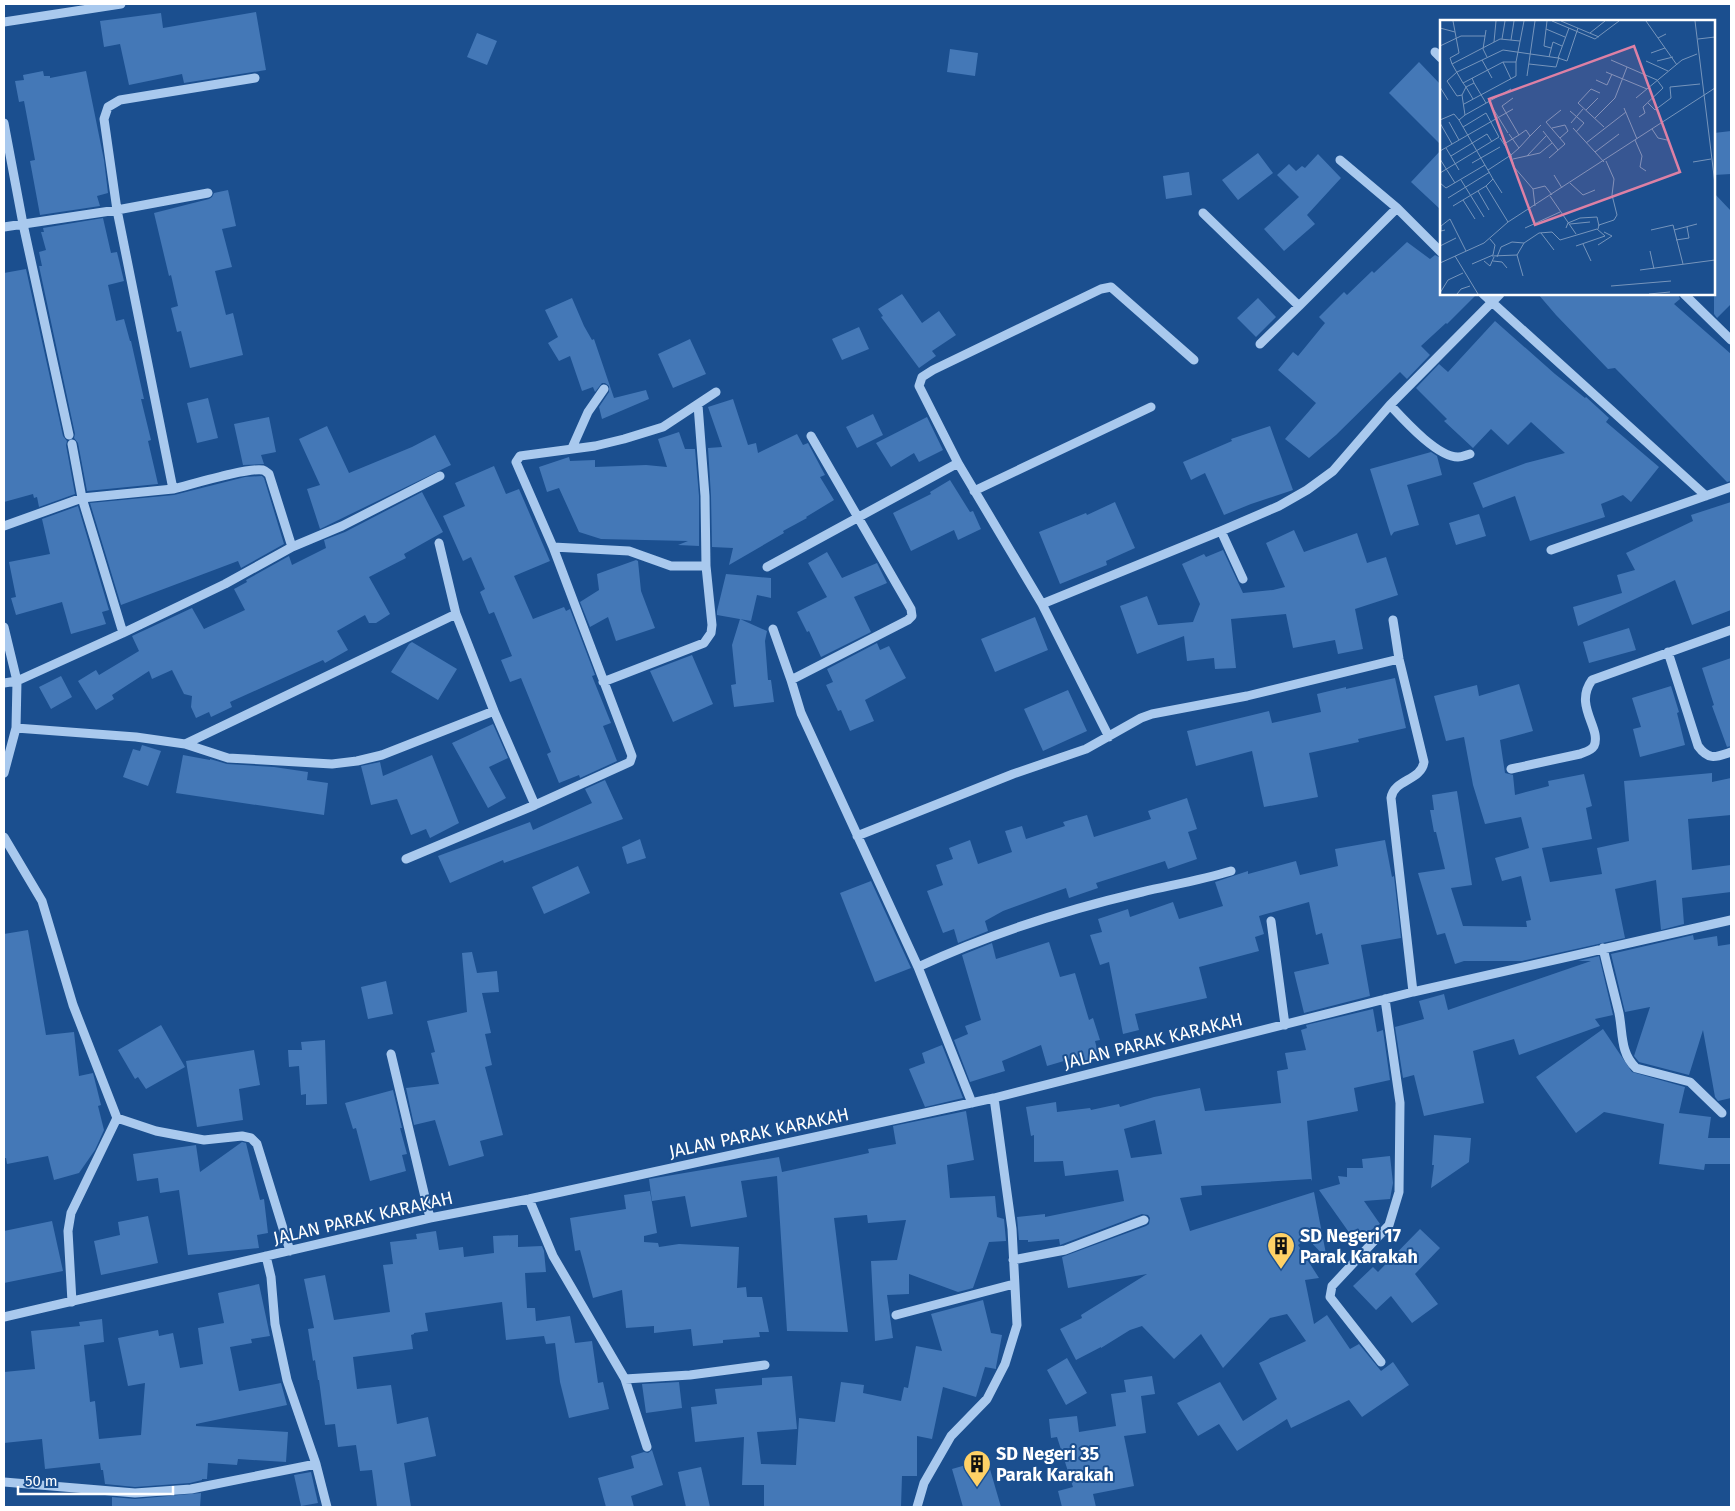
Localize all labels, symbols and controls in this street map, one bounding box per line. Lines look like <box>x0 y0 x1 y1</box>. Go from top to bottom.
inset map <box>1440 20 1715 295</box>
street label: JALAN PARAK KARAKAH <box>1061 1008 1245 1074</box>
street label: JALAN PARAK KARAKAH <box>667 1103 851 1163</box>
street label: JALAN PARAK KARAKAH <box>271 1187 455 1249</box>
place label: SD Negeri 17 Parak Karakah <box>1300 1225 1418 1268</box>
building icon: SD Negeri 17 Parak Karakah <box>1266 1231 1296 1270</box>
place label: SD Negeri 35 Parak Karakah <box>996 1443 1114 1486</box>
building icon: SD Negeri 35 Parak Karakah <box>962 1449 992 1488</box>
scale bar <box>18 1464 172 1496</box>
text: 50 m <box>25 1472 58 1490</box>

